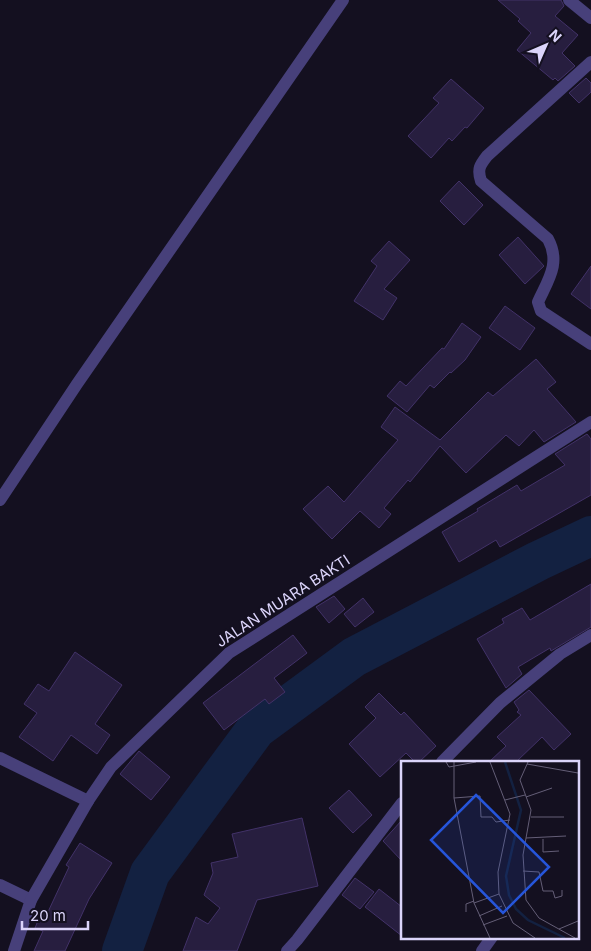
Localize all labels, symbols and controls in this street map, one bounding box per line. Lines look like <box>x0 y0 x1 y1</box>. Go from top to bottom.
north arrow <box>521 20 571 70</box>
text: N <box>546 26 565 45</box>
street label: JALAN MUARA BAKTI <box>212 550 353 651</box>
inset map <box>401 761 578 938</box>
scale bar <box>22 898 89 930</box>
text: 20 m <box>30 906 66 925</box>

